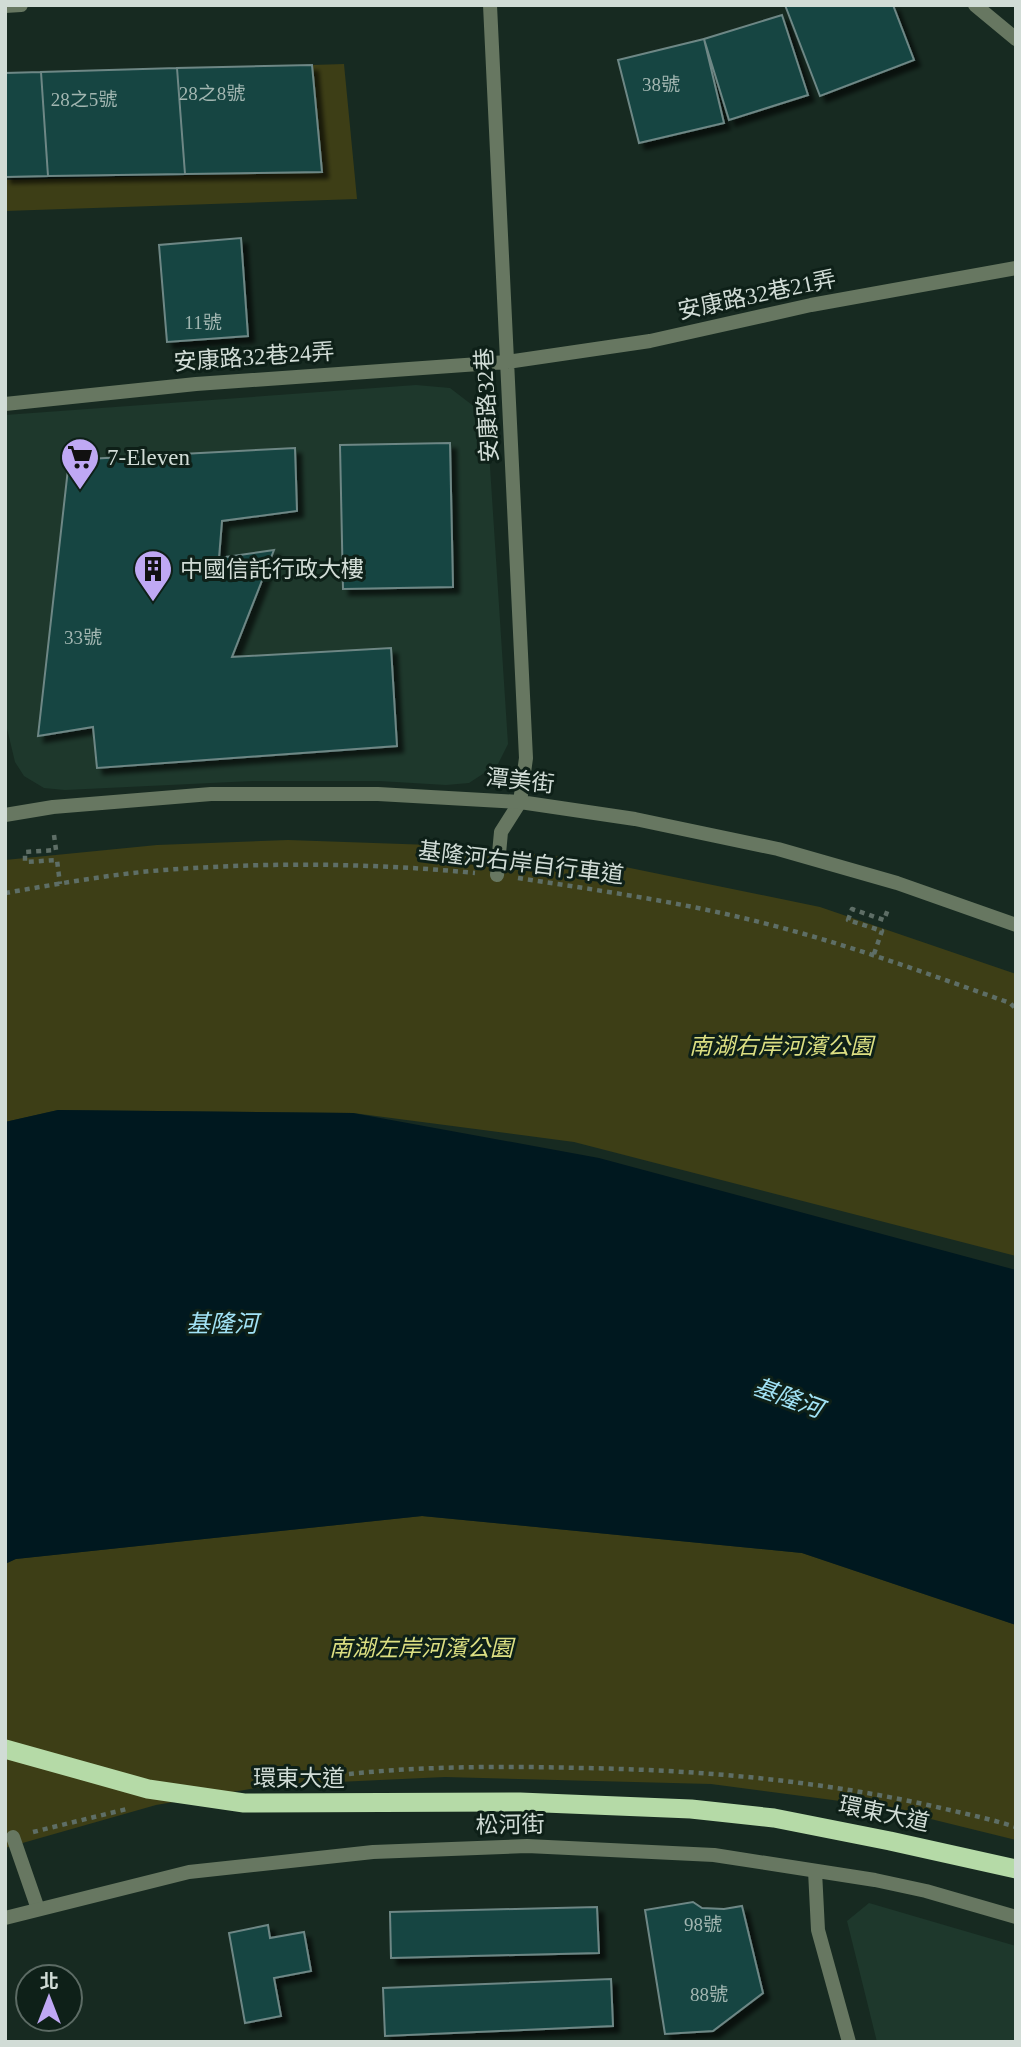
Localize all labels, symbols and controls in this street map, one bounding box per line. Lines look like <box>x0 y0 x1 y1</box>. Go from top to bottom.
house number: 38號 <box>642 74 680 95</box>
house number: 28之8號 <box>179 83 245 104</box>
house number: 28之5號 <box>51 89 117 110</box>
street label: 安康路32巷21弄 <box>676 266 838 324</box>
house number: 11號 <box>184 312 222 333</box>
street label: 安康路32巷24弄 <box>173 339 335 375</box>
street label: 安康路32巷 <box>472 347 502 463</box>
supermarket icon: 7-Eleven <box>59 436 101 491</box>
place label: 7-Eleven <box>107 445 191 470</box>
building icon: 中國信託行政大樓 <box>132 548 174 603</box>
place label: 中國信託行政大樓 <box>180 557 364 582</box>
house number: 33號 <box>64 627 102 648</box>
street label: 潭美街 <box>484 765 556 797</box>
street label: 基隆河右岸自行車道 <box>417 838 625 888</box>
park label: 南湖右岸河濱公園 <box>689 1034 876 1059</box>
water label: 基隆河 <box>186 1311 262 1337</box>
water label: 基隆河 <box>750 1373 830 1424</box>
park label: 南湖左岸河濱公園 <box>329 1636 516 1661</box>
street label: 環東大道 <box>253 1766 345 1791</box>
street label: 環東大道 <box>836 1792 932 1836</box>
street label: 松河街 <box>475 1812 545 1838</box>
house number: 98號 <box>684 1914 722 1935</box>
north arrow <box>14 1963 84 2033</box>
text: 北 <box>39 1971 59 1992</box>
house number: 88號 <box>690 1984 728 2005</box>

